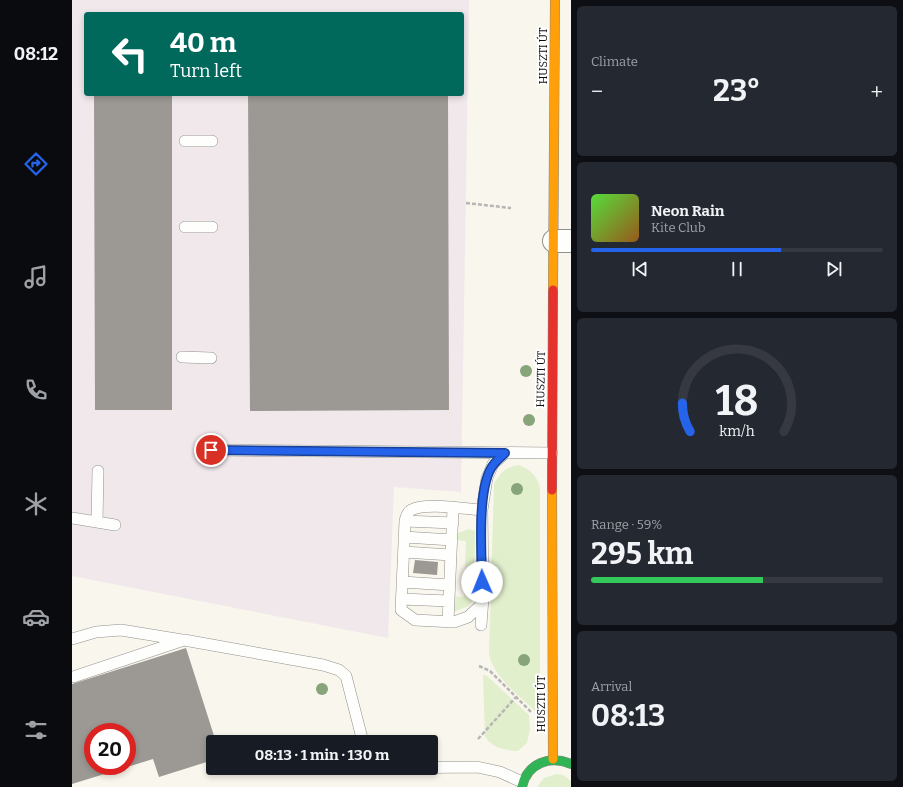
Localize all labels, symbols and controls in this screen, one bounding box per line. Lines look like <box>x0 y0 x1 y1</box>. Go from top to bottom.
text: 40 m <box>170 26 237 59</box>
street label: HUSZTI ÚT <box>536 27 550 84</box>
icon: left <box>104 28 156 80</box>
text: 08:12 <box>14 43 58 65</box>
text: Climate <box>591 54 638 69</box>
text: Turn left <box>170 60 242 82</box>
text: 23° <box>713 73 760 109</box>
text: − <box>591 78 603 105</box>
text: + <box>870 78 883 105</box>
icon: directions <box>22 150 50 178</box>
text: Neon Rain <box>651 202 724 220</box>
text: Kite Club <box>651 220 705 235</box>
icon: previous <box>629 258 651 280</box>
icon: pause <box>726 258 748 280</box>
icon: next <box>823 258 845 280</box>
icon: music <box>22 263 50 291</box>
street label: HUSZTI ÚT <box>533 350 548 407</box>
text: 18 <box>715 375 759 425</box>
icon: phone <box>22 376 50 404</box>
text: km/h <box>719 422 755 439</box>
pin <box>194 433 228 467</box>
icon: arrive <box>200 439 222 461</box>
icon: climate <box>22 490 50 518</box>
text: Range · 59% <box>591 517 662 532</box>
text: 295 km <box>591 536 693 572</box>
position arrow <box>461 561 503 603</box>
icon: car <box>22 603 50 631</box>
street label: HUSZTI ÚT <box>534 675 548 732</box>
text: Arrival <box>591 679 632 694</box>
text: 08:13 <box>591 698 665 734</box>
icon: filters <box>22 716 50 744</box>
speed limit sign: 20 <box>84 723 136 775</box>
text: 08:13 · 1 min · 130 m <box>255 746 389 764</box>

